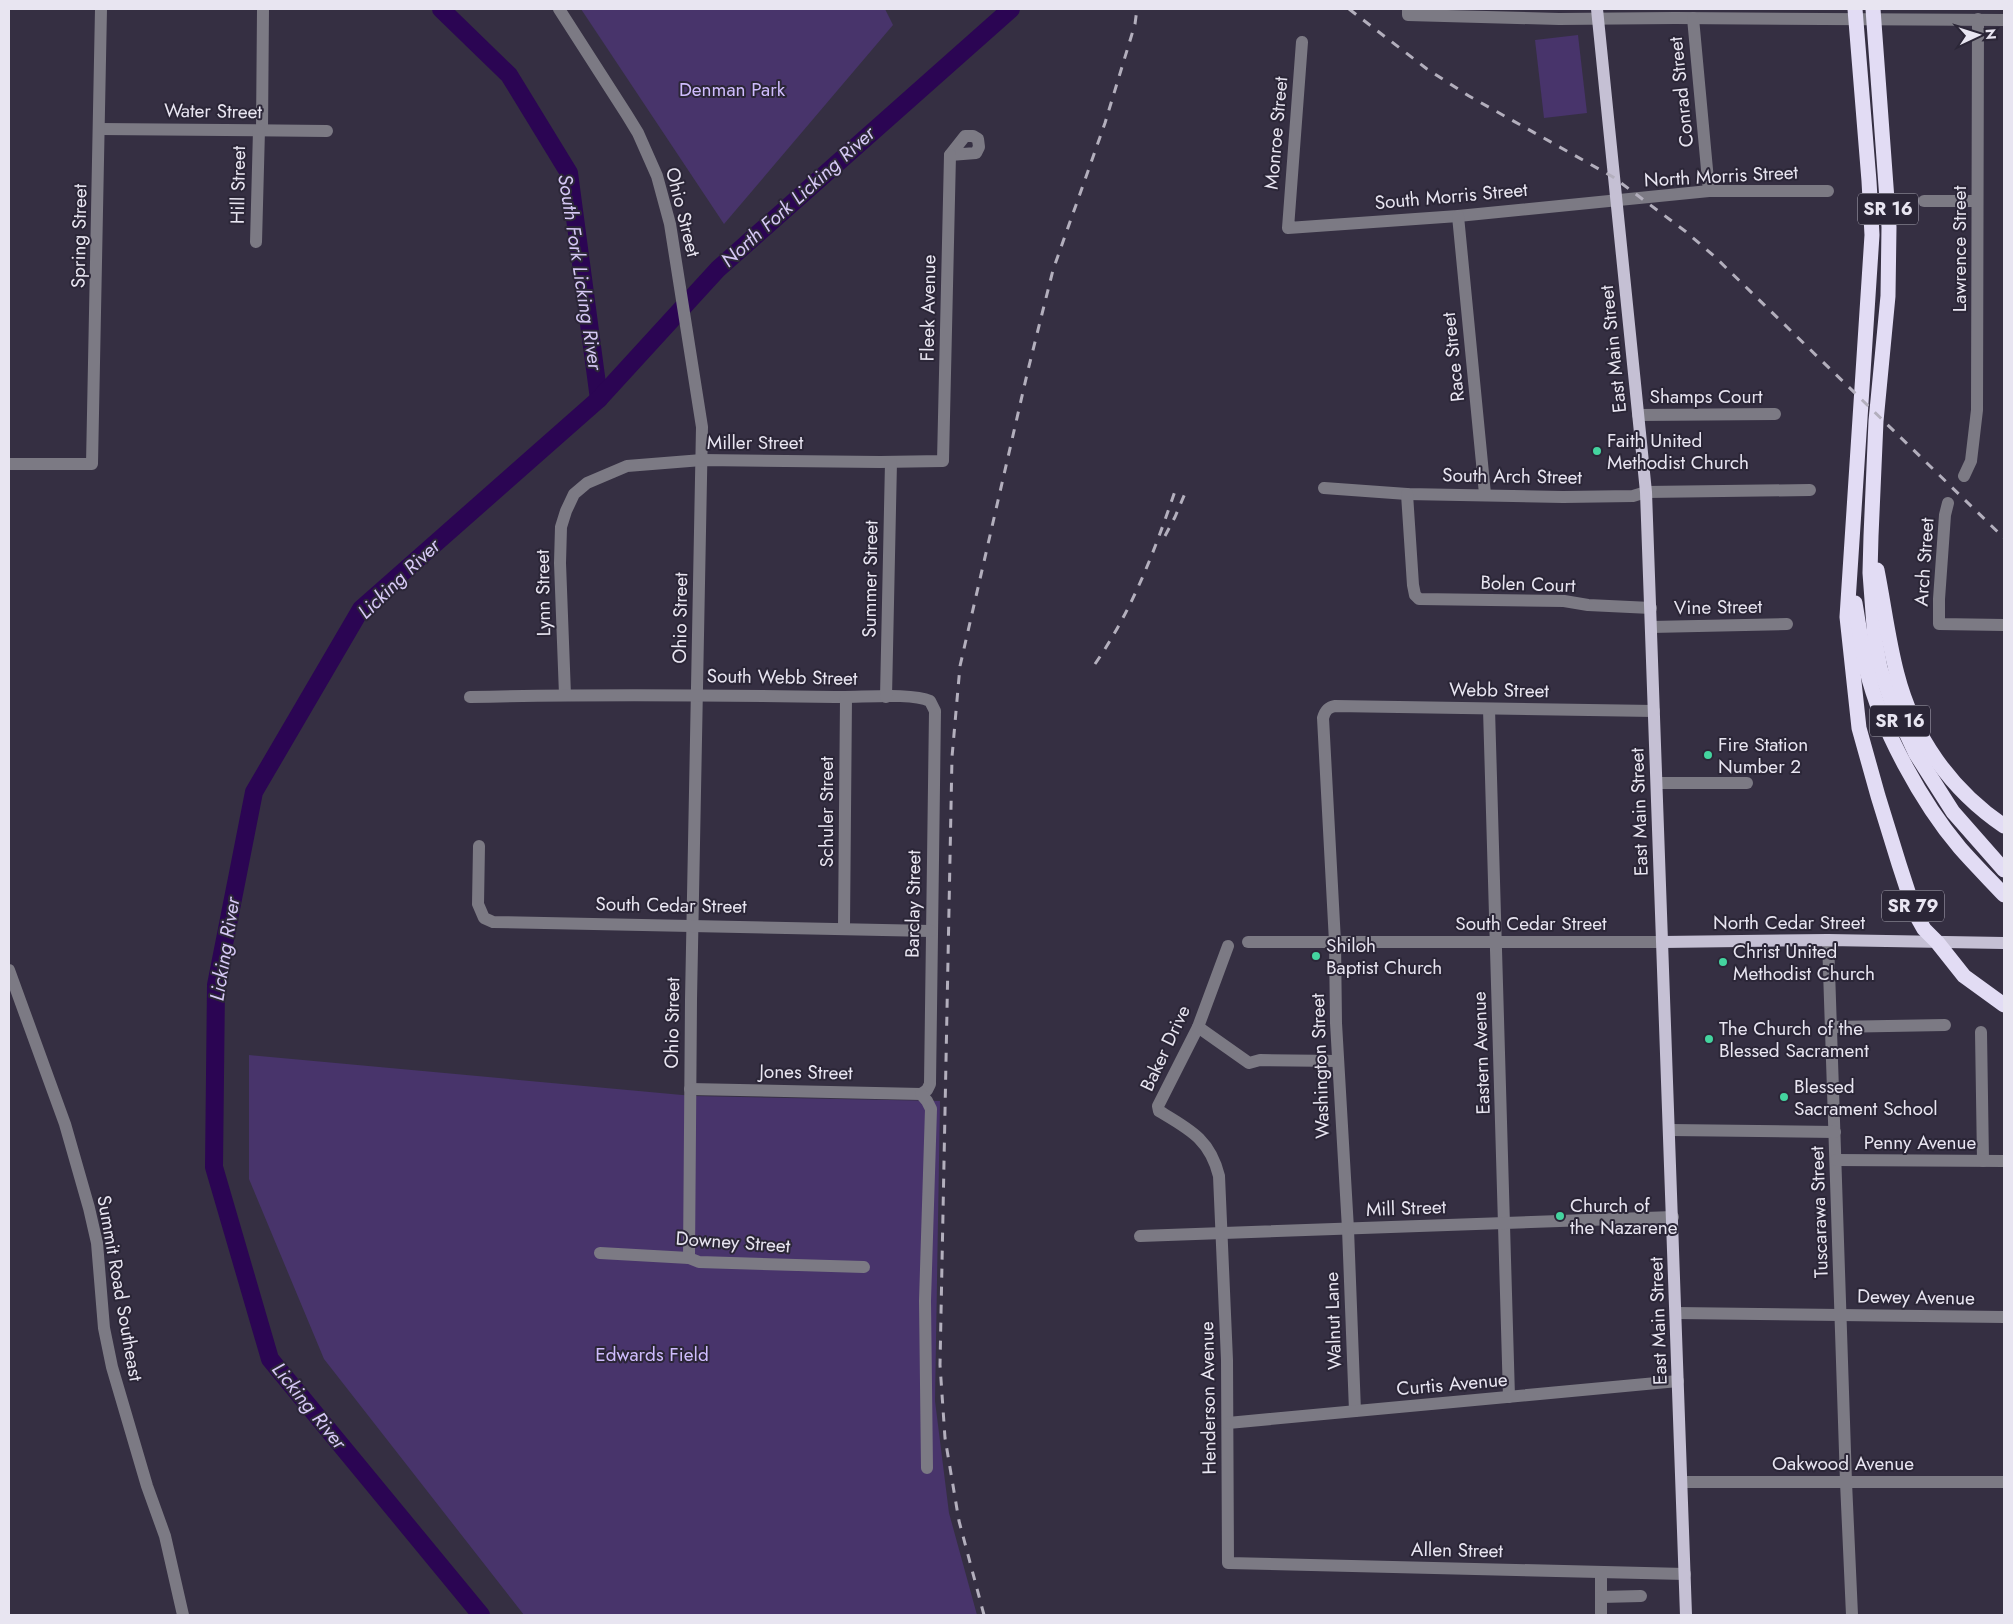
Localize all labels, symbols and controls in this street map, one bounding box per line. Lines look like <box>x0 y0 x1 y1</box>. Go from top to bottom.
north arrow <box>1953 10 2003 60</box>
text: N <box>1981 28 2001 40</box>
street label: Conrad Street <box>1662 35 1700 149</box>
street label: Monroe Street <box>1258 75 1294 191</box>
park label: Denman Park <box>679 76 786 103</box>
street label: Water Street <box>164 97 263 125</box>
water label: North Fork Licking River <box>714 119 883 274</box>
street label: Hill Street <box>224 145 252 224</box>
street label: North Morris Street <box>1643 158 1799 194</box>
street label: Ohio Street <box>659 164 707 260</box>
water label: South Fork Licking River <box>550 172 610 373</box>
street label: South Morris Street <box>1373 176 1529 216</box>
street label: Spring Street <box>65 183 93 289</box>
street label: Lawrence Street <box>1946 185 1973 312</box>
road number: SR 16 <box>1858 193 1918 224</box>
street label: Fleek Avenue <box>914 254 942 362</box>
street label: East Main Street <box>1593 284 1633 414</box>
street label: Race Street <box>1435 311 1471 403</box>
street label: Shamps Court <box>1650 383 1763 410</box>
place label: Faith United Methodist Church <box>1607 427 1749 476</box>
street label: Miller Street <box>707 429 804 456</box>
marker: Faith United Methodist Church <box>1591 445 1603 457</box>
street label: South Arch Street <box>1442 461 1583 491</box>
street label: Arch Street <box>1907 516 1941 607</box>
street label: Summer Street <box>855 520 885 638</box>
water label: Licking River <box>351 531 448 626</box>
street label: Lynn Street <box>529 549 557 637</box>
street label: Bolen Court <box>1480 569 1577 599</box>
street label: Ohio Street <box>666 572 694 664</box>
street label: Vine Street <box>1674 593 1763 621</box>
street label: South Webb Street <box>706 662 858 692</box>
street label: Webb Street <box>1449 676 1550 704</box>
road number: SR 16 <box>1870 706 1930 736</box>
place label: Fire Station Number 2 <box>1718 731 1808 780</box>
street label: East Main Street <box>1623 747 1655 876</box>
marker: Fire Station Number 2 <box>1702 749 1714 761</box>
street label: Schuler Street <box>813 756 840 868</box>
street label: Barclay Street <box>899 849 927 958</box>
street label: South Cedar Street <box>595 890 747 920</box>
road number: SR 79 <box>1882 890 1944 921</box>
water label: Licking River <box>202 894 248 1003</box>
street label: North Cedar Street <box>1713 909 1866 936</box>
street label: South Cedar Street <box>1455 910 1607 937</box>
place label: Shiloh Baptist Church <box>1326 932 1442 981</box>
place label: Christ United Methodist Church <box>1733 938 1875 987</box>
marker: Shiloh Baptist Church <box>1310 950 1322 962</box>
marker: Christ United Methodist Church <box>1717 956 1729 968</box>
street label: Ohio Street <box>658 977 686 1069</box>
street label: Eastern Avenue <box>1465 991 1497 1115</box>
street label: Washington Street <box>1304 992 1336 1139</box>
street label: Baker Drive <box>1133 1000 1197 1095</box>
place label: The Church of the Blessed Sacrament <box>1719 1015 1869 1064</box>
marker: The Church of the Blessed Sacrament <box>1703 1033 1715 1045</box>
street label: Jones Street <box>756 1058 853 1086</box>
place label: Blessed Sacrament School <box>1794 1073 1938 1122</box>
marker: Blessed Sacrament School <box>1778 1091 1790 1103</box>
street label: Penny Avenue <box>1864 1129 1977 1156</box>
street label: Tuscarawa Street <box>1803 1145 1835 1278</box>
place label: Church of the Nazarene <box>1570 1192 1678 1241</box>
street label: Summit Road Southeast <box>90 1193 150 1384</box>
street label: Mill Street <box>1365 1193 1447 1223</box>
marker: Church of the Nazarene <box>1554 1210 1566 1222</box>
street label: Downey Street <box>675 1225 792 1260</box>
street label: East Main Street <box>1642 1256 1674 1385</box>
street label: Walnut Lane <box>1318 1271 1348 1370</box>
street label: Dewey Avenue <box>1857 1282 1975 1312</box>
street label: Henderson Avenue <box>1193 1321 1223 1475</box>
park label: Edwards Field <box>595 1341 709 1368</box>
water label: Licking River <box>265 1356 354 1457</box>
street label: Curtis Avenue <box>1395 1366 1509 1402</box>
street label: Oakwood Avenue <box>1772 1450 1914 1477</box>
street label: Allen Street <box>1411 1536 1504 1564</box>

